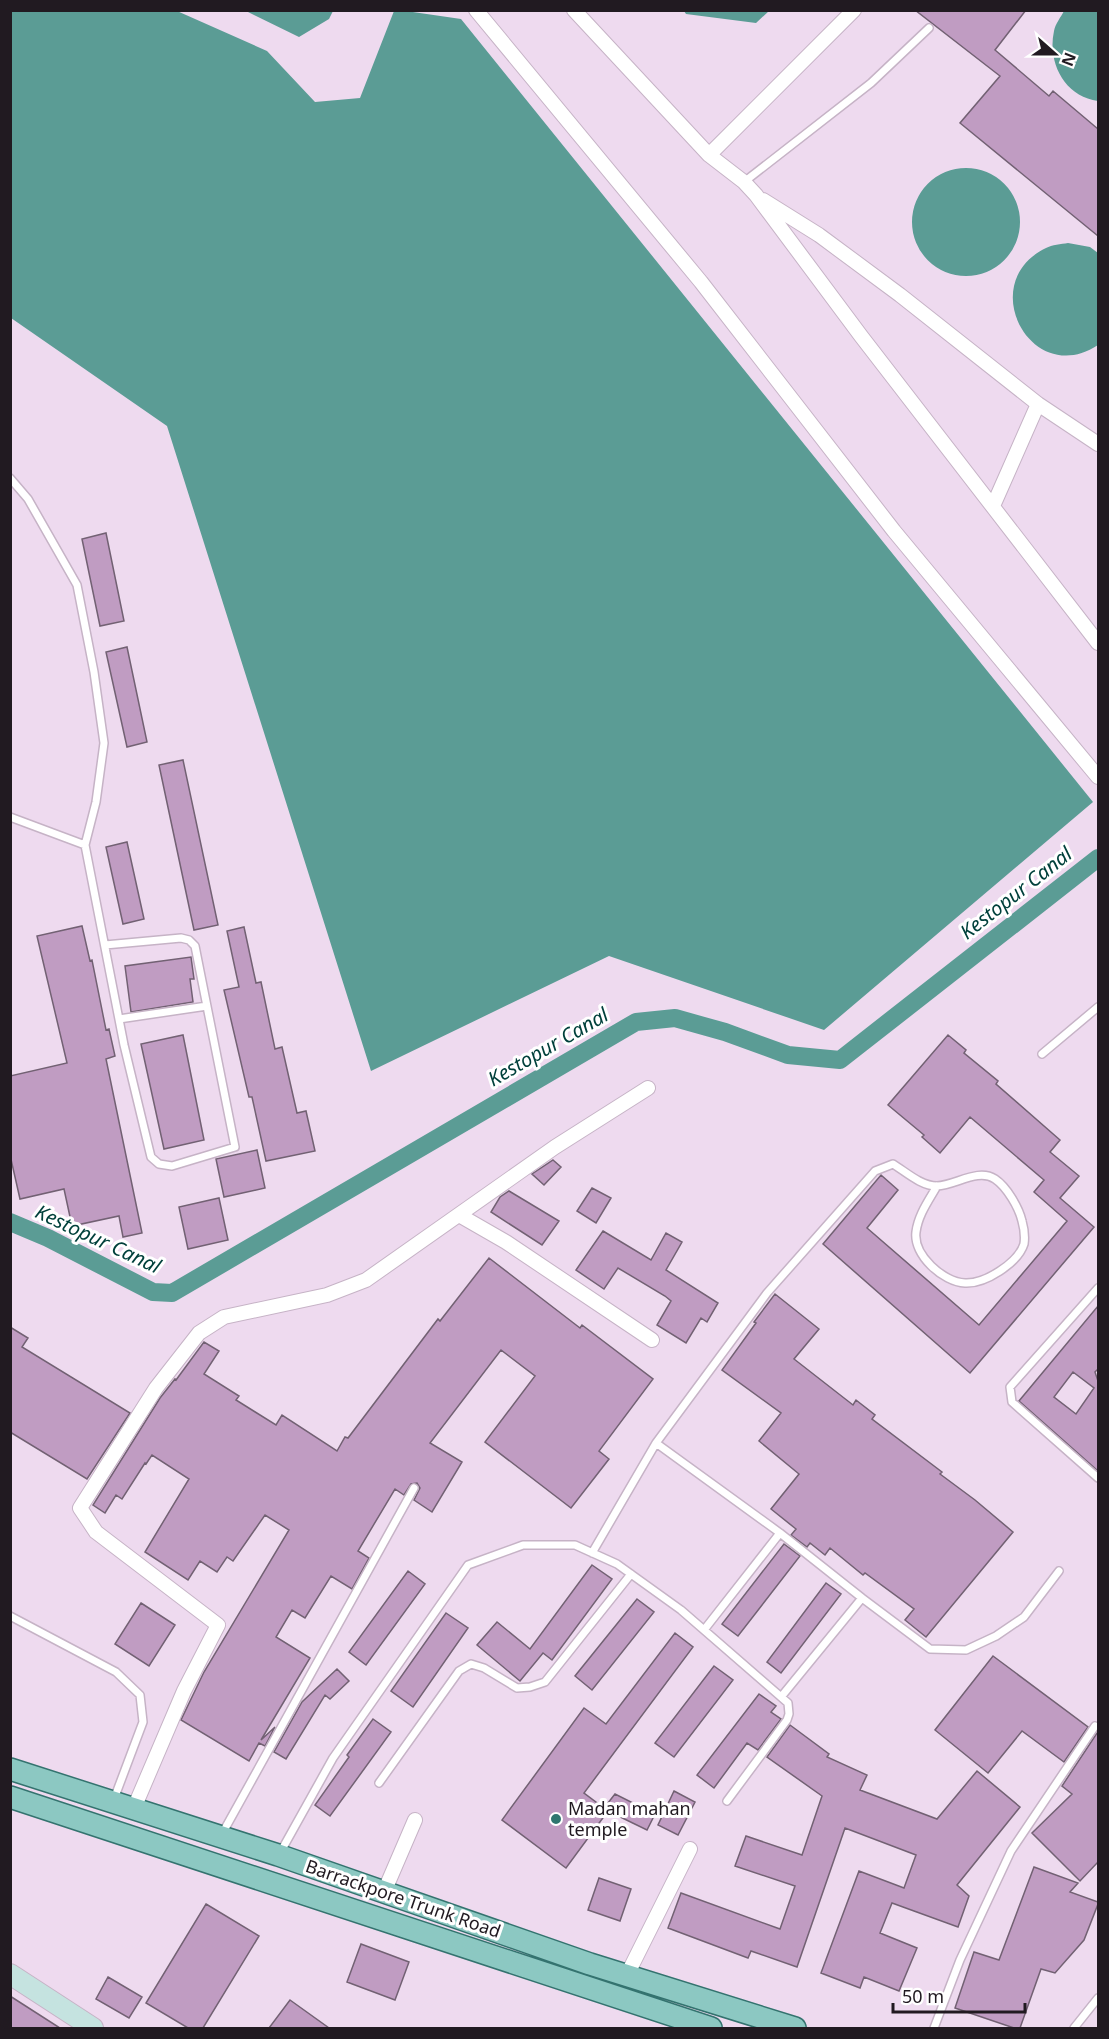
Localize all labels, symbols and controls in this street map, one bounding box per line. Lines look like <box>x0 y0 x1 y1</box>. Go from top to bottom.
north arrow <box>1025 24 1085 84</box>
text: N <box>1056 49 1082 69</box>
water label: Kestopur Canal <box>954 840 1078 945</box>
water label: Kestopur Canal <box>482 1001 614 1092</box>
water label: Kestopur Canal <box>31 1198 166 1280</box>
place label: Madan mahan temple <box>568 1796 691 1841</box>
marker: Madan mahan temple <box>549 1812 563 1826</box>
street label: Barrackpore Trunk Road <box>303 1853 504 1943</box>
scale bar <box>893 1976 1025 2014</box>
text: 50 m <box>902 1984 944 2008</box>

